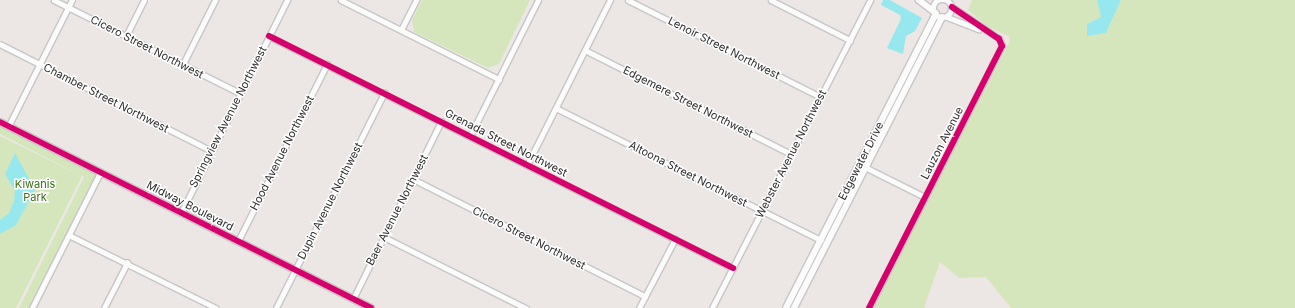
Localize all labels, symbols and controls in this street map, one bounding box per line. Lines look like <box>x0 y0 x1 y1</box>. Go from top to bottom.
street label: Cicero Street Northwest <box>88 13 206 81</box>
street label: Lenoir Street Northwest <box>666 14 782 82</box>
street label: Springview Avenue Northwest <box>187 44 269 190</box>
street label: Chamber Street Northwest <box>41 61 171 135</box>
street label: Edgemere Street Northwest <box>621 63 755 141</box>
street label: Webster Avenue Northwest <box>753 88 829 220</box>
street label: Hood Avenue Northwest <box>247 93 317 213</box>
street label: Lauzon Avenue <box>918 105 966 181</box>
street label: Grenada Street Northwest <box>443 106 569 180</box>
street label: Edgewater Drive <box>836 120 886 202</box>
street label: Altoona Street Northwest <box>627 138 749 210</box>
street label: Dupin Avenue Northwest <box>295 140 365 262</box>
street label: Baer Avenue Northwest <box>363 152 431 268</box>
park label: Kiwanis Park <box>15 178 55 204</box>
street label: Midway Boulevard <box>144 178 236 234</box>
street label: Cicero Street Northwest <box>470 204 588 272</box>

